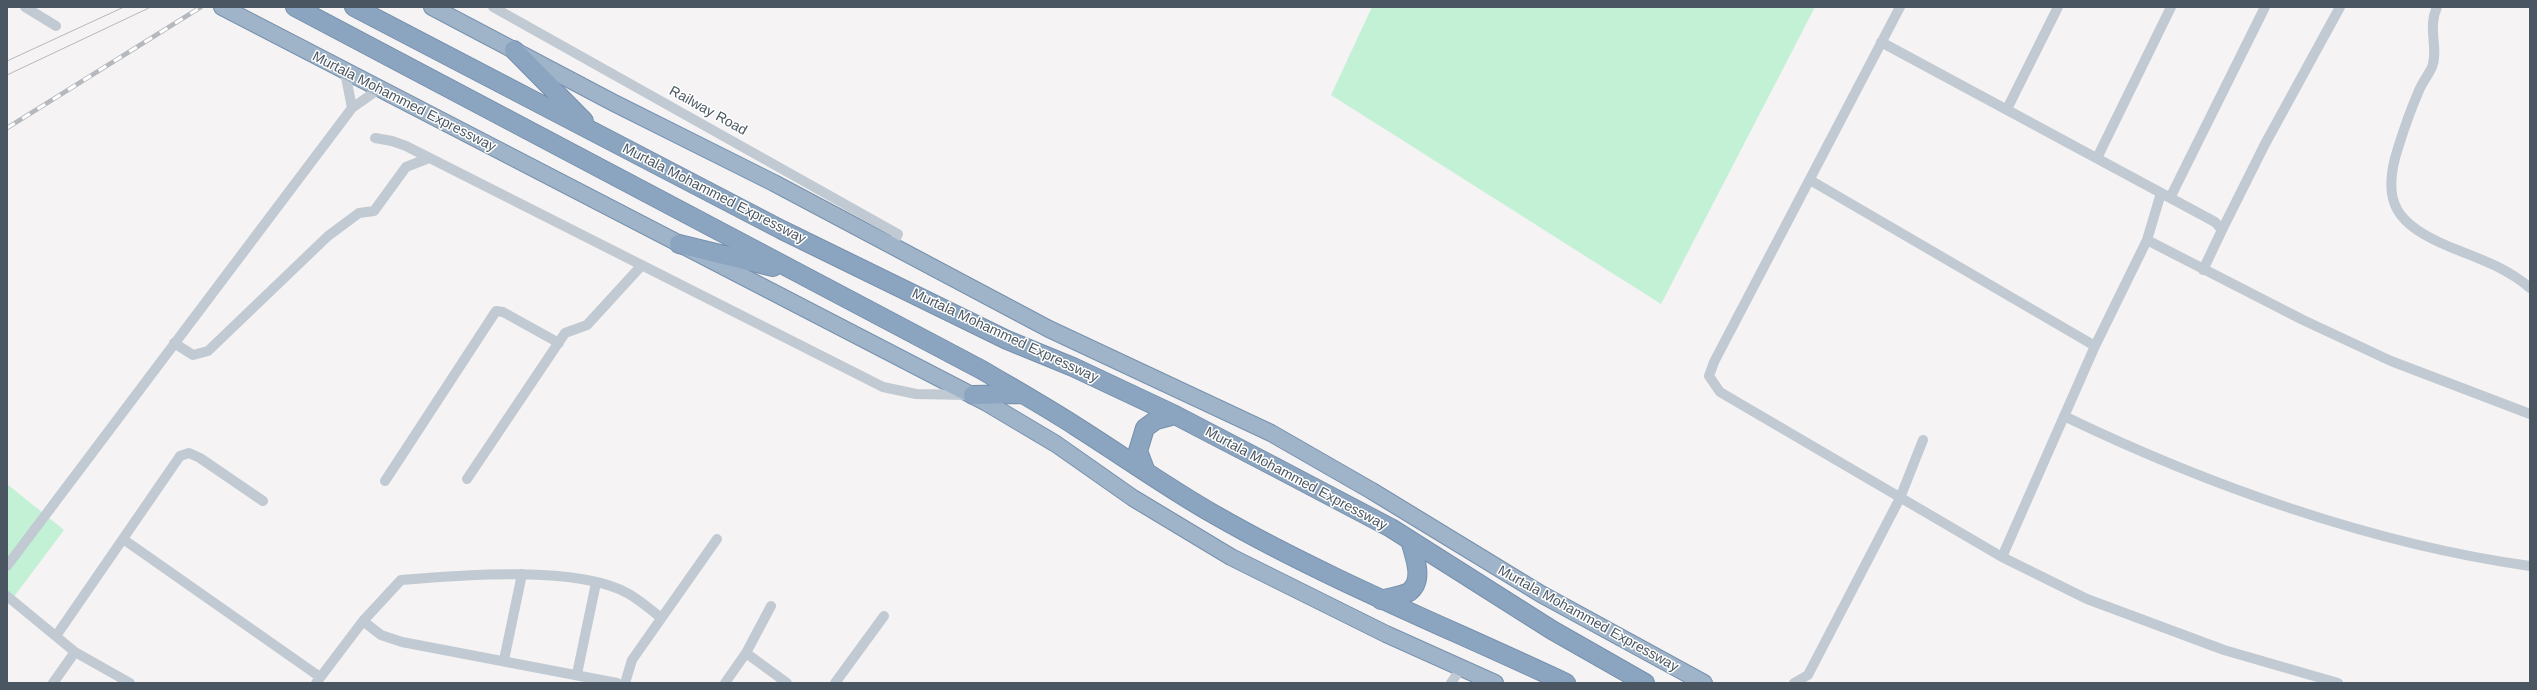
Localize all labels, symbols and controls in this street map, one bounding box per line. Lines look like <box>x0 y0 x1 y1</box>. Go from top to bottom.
street label: Murtala Mohammed Expressway <box>309 48 499 156</box>
street label: Railway Road <box>666 83 750 139</box>
street label: Murtala Mohammed Expressway <box>619 140 809 248</box>
street label: Murtala Mohammed Expressway <box>909 285 1101 387</box>
street label: Murtala Mohammed Expressway <box>1202 424 1390 534</box>
street label: Murtala Mohammed Expressway <box>1495 562 1681 676</box>

